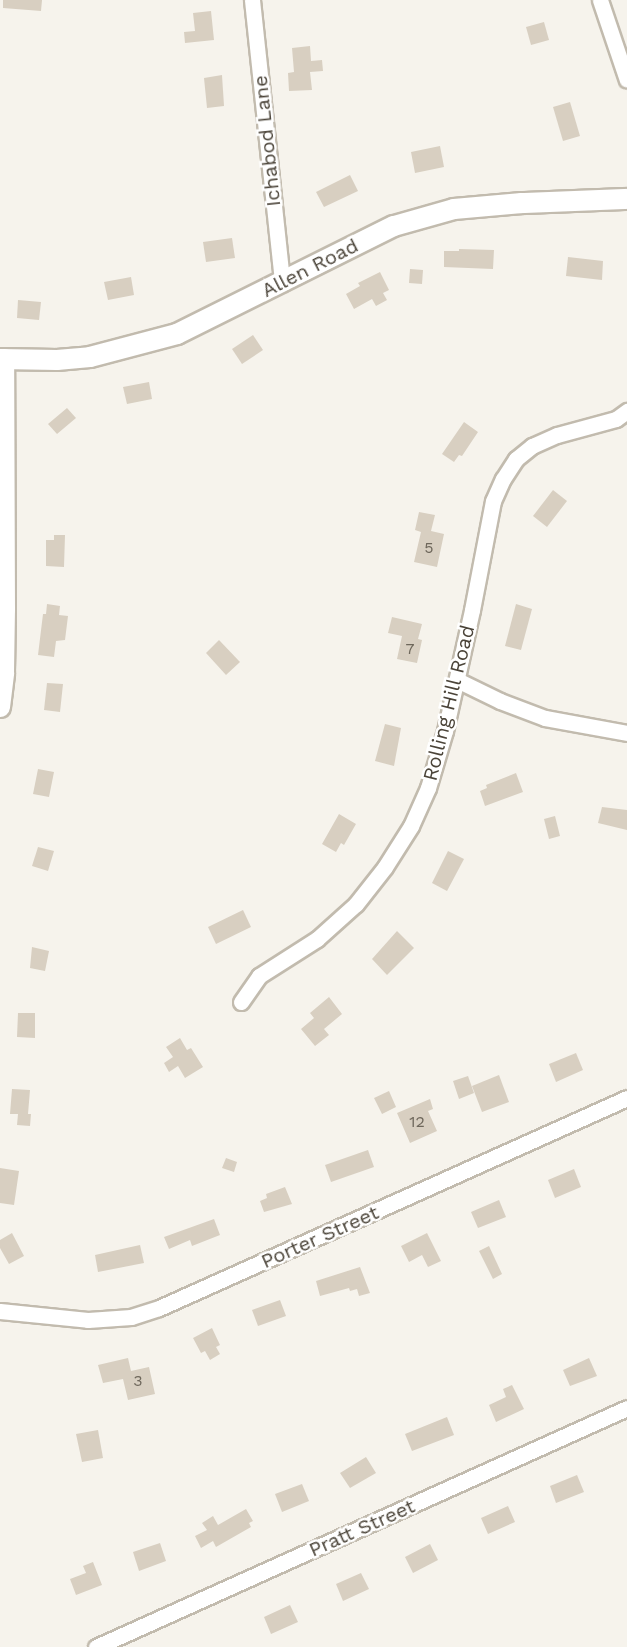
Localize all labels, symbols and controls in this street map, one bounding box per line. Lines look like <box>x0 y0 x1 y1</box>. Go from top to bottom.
street label: Ichabod Lane <box>248 74 286 208</box>
street label: Allen Road <box>258 233 362 303</box>
house number: 5 <box>424 538 434 558</box>
street label: Rolling Hill Road <box>418 622 480 784</box>
house number: 7 <box>406 639 414 659</box>
house number: 12 <box>409 1112 425 1132</box>
street label: Porter Street <box>257 1200 383 1274</box>
house number: 3 <box>133 1371 143 1391</box>
street label: Pratt Street <box>305 1494 419 1562</box>

